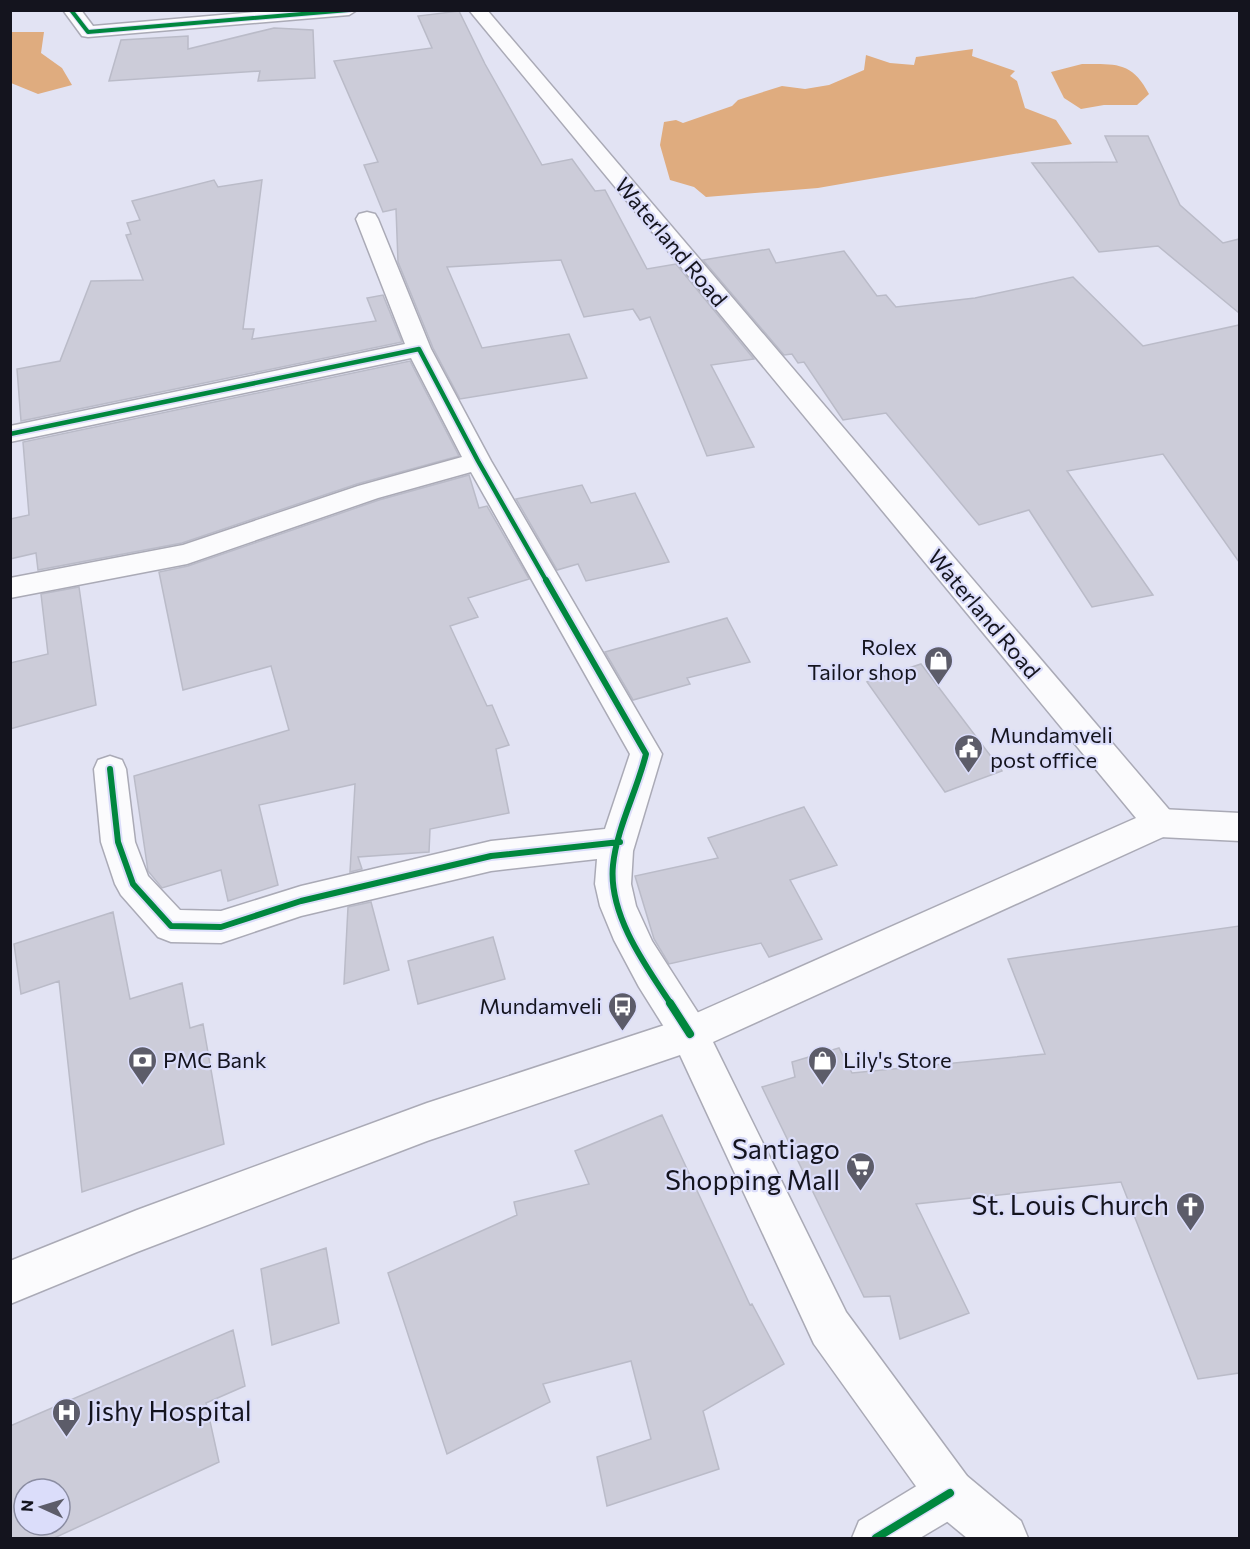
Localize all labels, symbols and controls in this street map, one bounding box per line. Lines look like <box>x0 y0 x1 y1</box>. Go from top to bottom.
street label: Waterland Road <box>610 172 733 312</box>
street label: Waterland Road <box>923 544 1046 684</box>
place label: Rolex Tailor shop <box>807 633 917 685</box>
shop icon: Rolex Tailor shop <box>922 644 954 686</box>
place label: Mundamveli post office <box>990 721 1113 773</box>
public building icon: Mundamveli post office <box>953 732 985 774</box>
bus stop icon: Mundamveli <box>607 990 639 1032</box>
place label: Mundamveli <box>479 992 602 1019</box>
bank icon: PMC Bank <box>126 1044 158 1086</box>
shop icon: Lily's Store <box>806 1044 838 1086</box>
place label: PMC Bank <box>163 1046 267 1073</box>
place label: Lily's Store <box>843 1046 952 1073</box>
place label: Santiago Shopping Mall <box>665 1132 840 1196</box>
supermarket icon: Santiago Shopping Mall <box>845 1150 877 1192</box>
place label: St. Louis Church <box>972 1188 1169 1221</box>
church icon: St. Louis Church <box>1174 1190 1206 1232</box>
place label: Jishy Hospital <box>87 1394 252 1427</box>
hospital icon: Jishy Hospital <box>50 1396 82 1438</box>
north arrow <box>12 1477 72 1537</box>
text: N <box>17 1499 36 1513</box>

